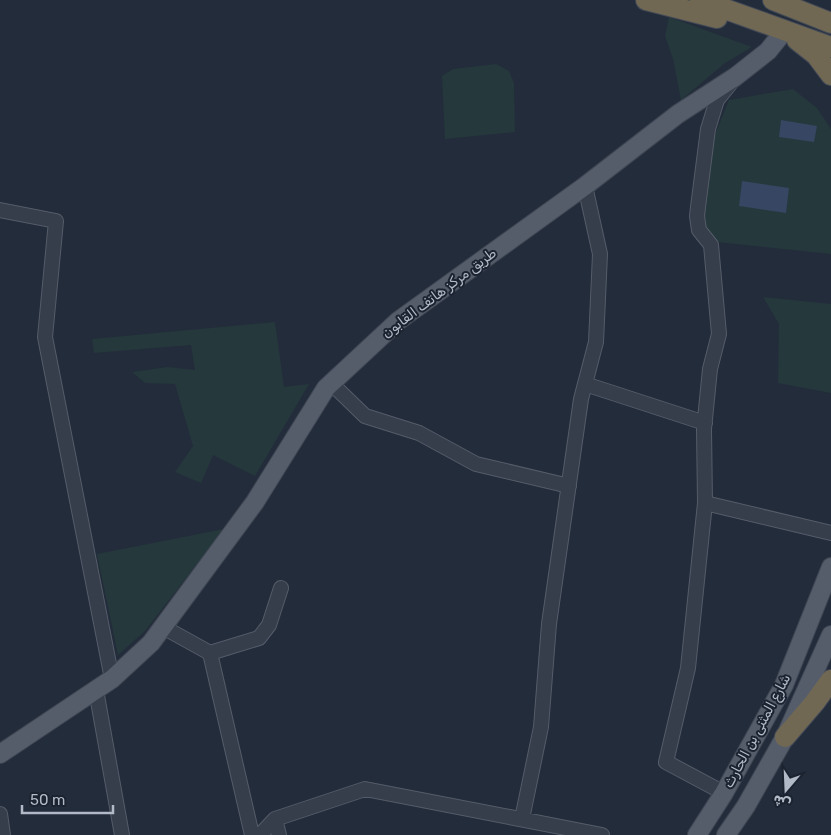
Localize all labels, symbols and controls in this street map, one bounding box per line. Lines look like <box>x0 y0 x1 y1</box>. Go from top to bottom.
street label: طريق مركز هاتف القابون <box>378 244 500 342</box>
street label: شارع المثنى بن الحارث <box>720 671 796 792</box>
north arrow <box>761 765 811 815</box>
scale bar <box>22 782 114 814</box>
text: 50 m <box>30 791 65 809</box>
text: ش <box>771 791 793 813</box>

